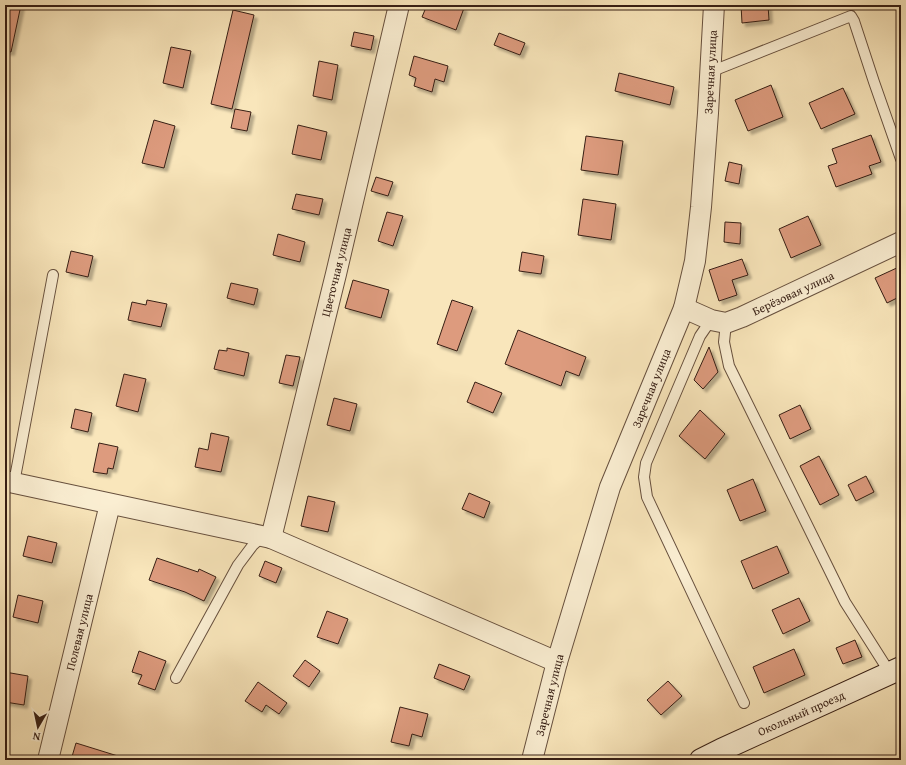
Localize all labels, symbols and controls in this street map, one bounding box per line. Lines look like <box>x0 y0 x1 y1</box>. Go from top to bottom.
street label: Заречная улица <box>699 29 721 115</box>
street label: Цветочная улица <box>317 225 355 318</box>
street label: Берёзовая улица <box>749 266 837 319</box>
street label: Заречная улица <box>627 346 675 430</box>
street label: Полевая улица <box>61 591 97 672</box>
street label: Заречная улица <box>531 652 568 738</box>
street label: Окольный проезд <box>755 686 848 740</box>
north arrow <box>18 707 58 747</box>
text: N <box>31 728 41 745</box>

